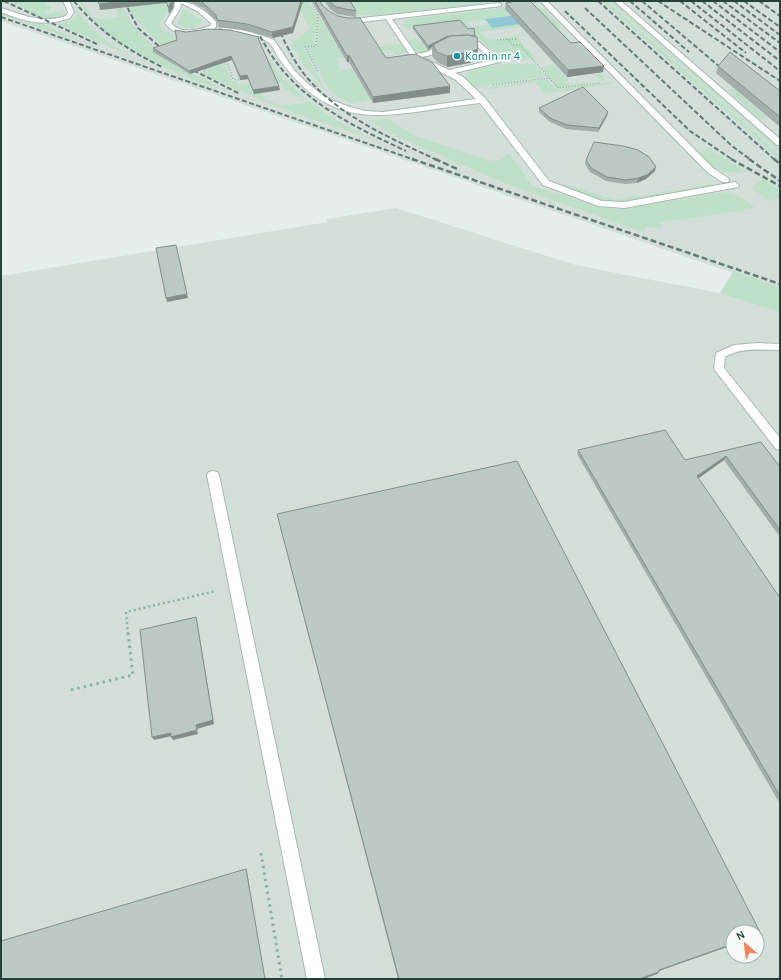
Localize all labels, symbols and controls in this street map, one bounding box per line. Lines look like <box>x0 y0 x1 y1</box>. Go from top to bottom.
place label: Komin nr 4 <box>465 50 520 63</box>
marker: Komin nr 4 <box>452 51 462 61</box>
north arrow <box>725 924 765 964</box>
text: N <box>734 928 747 943</box>

